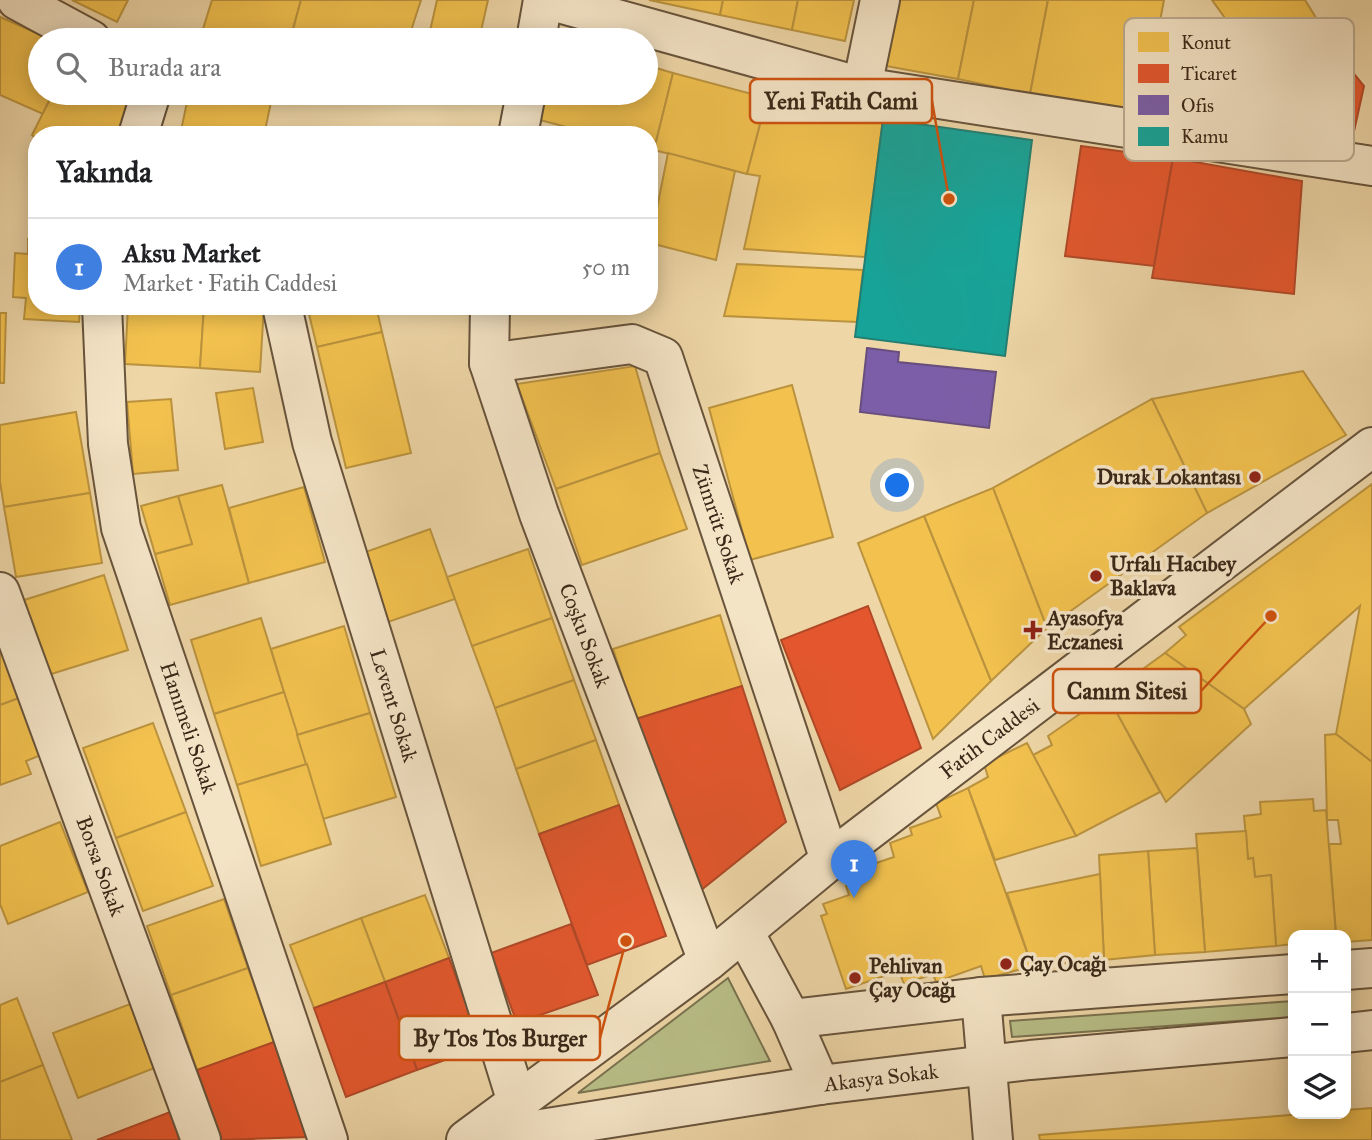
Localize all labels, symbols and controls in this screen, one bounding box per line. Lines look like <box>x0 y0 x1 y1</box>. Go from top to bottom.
legend <box>1124 18 1354 161</box>
search box <box>28 28 658 105</box>
text: Konut <box>1181 31 1231 54</box>
icon: search <box>52 48 90 86</box>
text: Burada ara <box>108 51 221 83</box>
text: Ticaret <box>1181 62 1237 85</box>
callout: Yeni Fatih Cami <box>750 79 932 123</box>
text: Yeni Fatih Cami <box>763 87 919 115</box>
text: Ofis <box>1181 94 1214 117</box>
text: Kamu <box>1181 125 1228 148</box>
text: Yakında <box>56 154 152 190</box>
text: Aksu Market <box>123 237 261 269</box>
text: 1 <box>74 253 84 281</box>
text: 50 m <box>582 253 630 281</box>
text: Market · Fatih Caddesi <box>123 269 337 297</box>
street label: Zümrüt Sokak <box>687 461 750 587</box>
place label: Durak Lokantası <box>1096 464 1241 490</box>
your location <box>880 468 914 502</box>
marker: Durak Lokantası <box>1247 469 1263 485</box>
place label: Urfalı Hacıbey Baklava <box>1110 551 1237 601</box>
marker: Urfalı Hacıbey Baklava <box>1088 568 1104 584</box>
street label: Coşku Sokak <box>553 580 617 691</box>
place label: Ayasofya Eczanesi <box>1045 605 1124 655</box>
marker: Ayasofya Eczanesi <box>1025 622 1041 638</box>
street label: Levent Sokak <box>364 646 424 765</box>
street label: Hanımeli Sokak <box>154 658 223 797</box>
callout: Canım Sitesi <box>1053 669 1201 713</box>
text: Canım Sitesi <box>1067 677 1188 705</box>
street label: Fatih Caddesi <box>935 692 1045 785</box>
street label: Borsa Sokak <box>70 813 131 920</box>
pin: 1 <box>831 840 877 898</box>
map controls <box>1288 930 1351 1119</box>
button: + <box>1288 930 1351 993</box>
place label: Çay Ocağı <box>1020 951 1107 977</box>
place label: Pehlivan Çay Ocağı <box>869 953 956 1003</box>
marker: Çay Ocağı <box>998 956 1014 972</box>
marker: Pehlivan Çay Ocağı <box>847 970 863 986</box>
button: − <box>1288 993 1351 1056</box>
callout: By Tos Tos Burger <box>399 1016 600 1060</box>
text: By Tos Tos Burger <box>413 1024 587 1053</box>
button: layers <box>1288 1056 1351 1119</box>
street label: Akasya Sokak <box>822 1058 940 1098</box>

